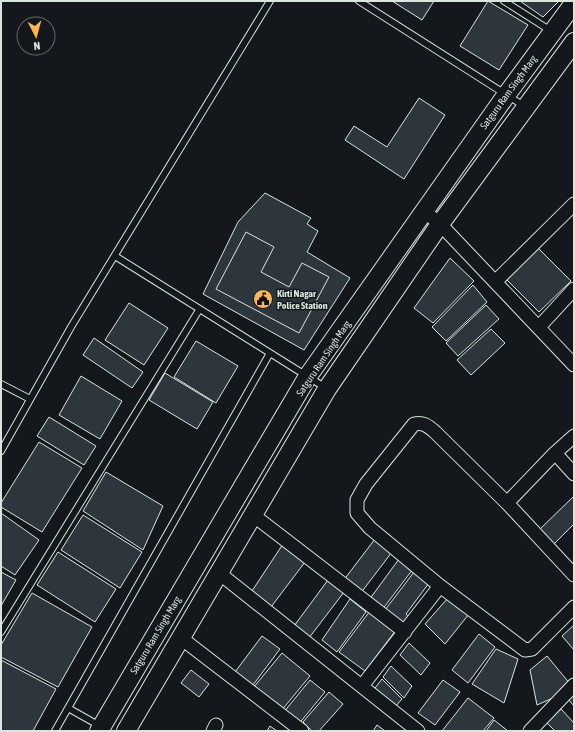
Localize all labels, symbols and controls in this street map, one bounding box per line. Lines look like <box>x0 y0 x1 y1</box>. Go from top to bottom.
north arrow <box>16 16 56 56</box>
text: N <box>33 40 41 52</box>
street label: Satguru Ram Singh Marg <box>478 53 539 131</box>
public building icon: Kirti Nagar Police Station <box>252 288 274 310</box>
place label: Kirti Nagar Police Station <box>277 288 328 311</box>
street label: Satguru Ram Singh Marg <box>294 318 353 398</box>
street label: Satguru Ram Singh Marg <box>128 594 183 676</box>

